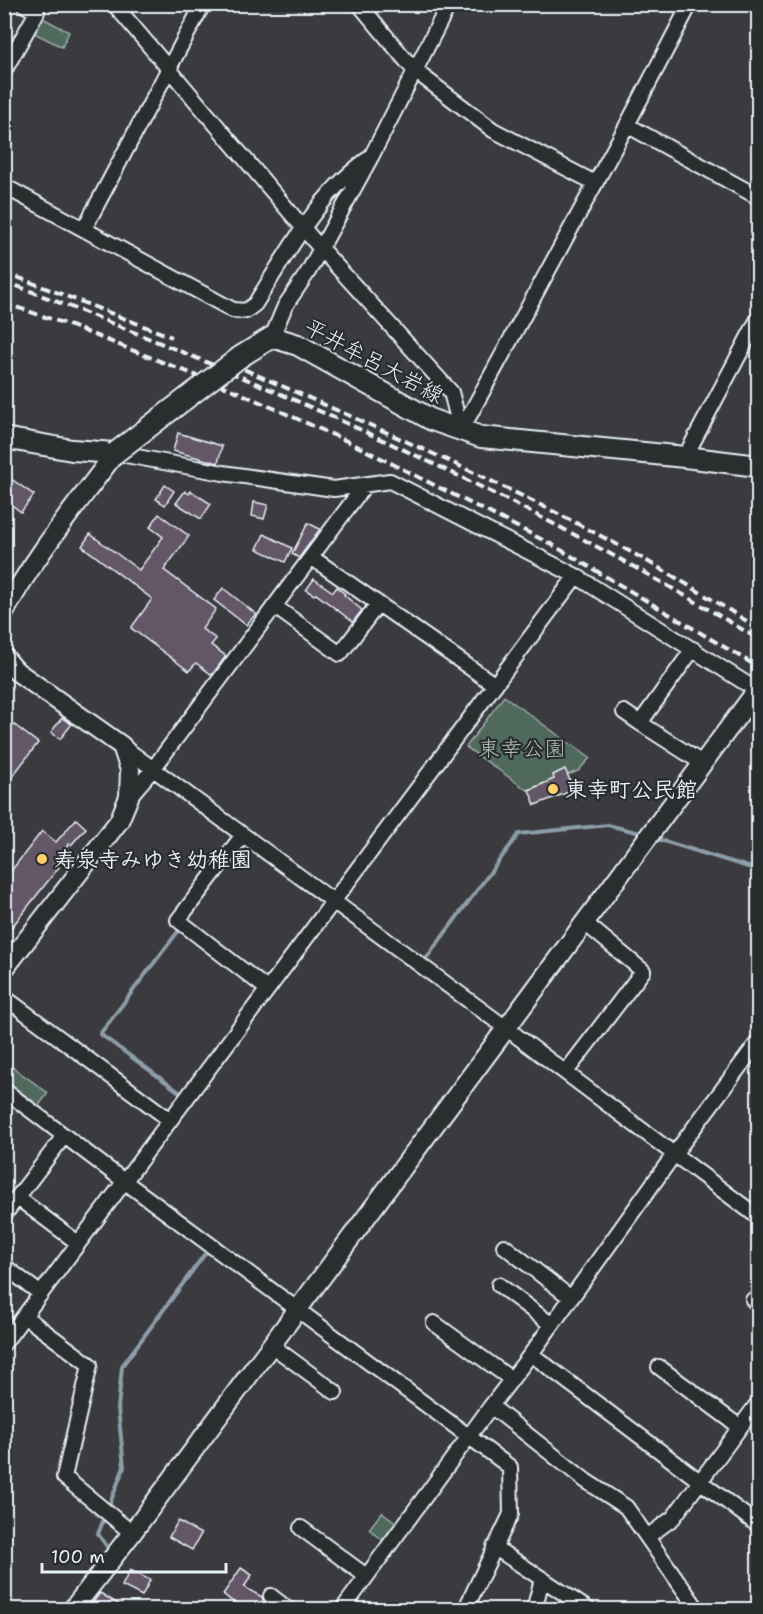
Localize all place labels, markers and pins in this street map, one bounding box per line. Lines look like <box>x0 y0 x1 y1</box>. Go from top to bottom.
place label: 東幸町公民館 <box>565 775 697 804</box>
marker: 東幸町公民館 <box>546 782 560 796</box>
place label: 寿泉寺みゆき幼稚園 <box>54 845 252 874</box>
marker: 寿泉寺みゆき幼稚園 <box>35 852 49 866</box>

